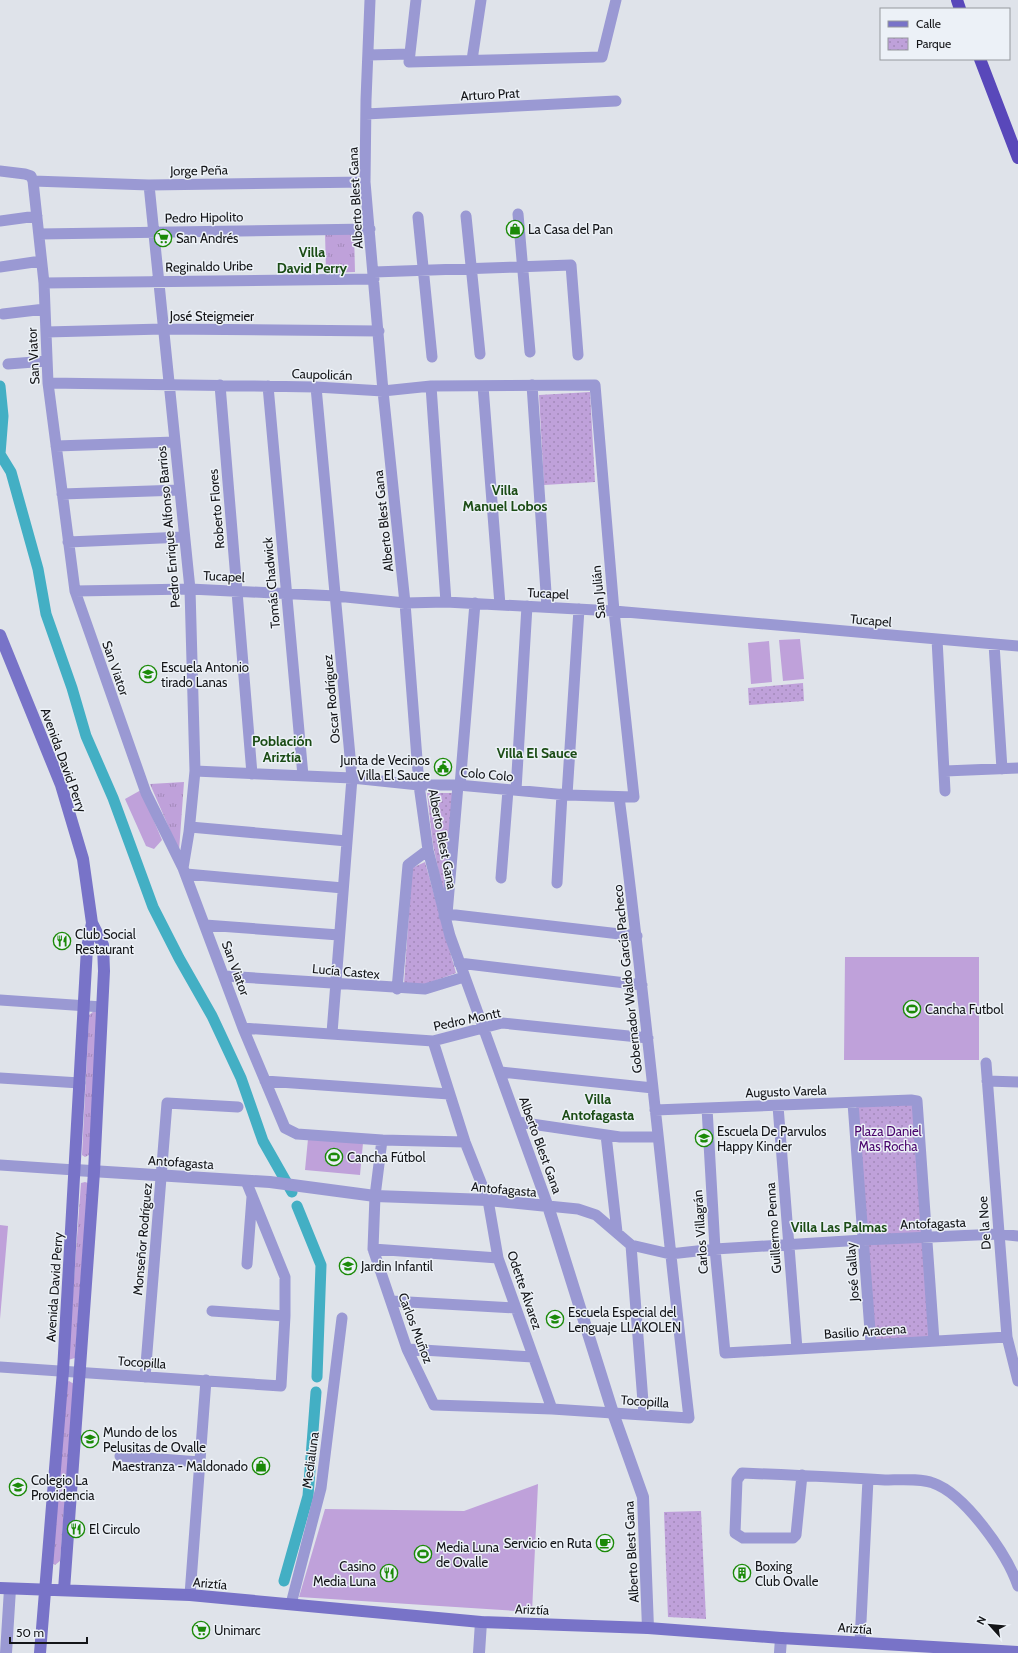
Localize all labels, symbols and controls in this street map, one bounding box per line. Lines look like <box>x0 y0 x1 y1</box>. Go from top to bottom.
legend <box>880 8 1010 60</box>
text: Calle <box>916 16 941 31</box>
text: Parque <box>916 36 951 51</box>
street label: Arturo Prat <box>460 84 521 104</box>
street label: Alberto Blest Gana <box>344 146 366 249</box>
street label: Jorge Peña <box>169 161 229 179</box>
street label: Pedro Hipolito <box>165 208 243 226</box>
shop icon: La Casa del Pan <box>505 219 525 239</box>
place label: La Casa del Pan <box>528 221 613 237</box>
supermarket icon: San Andrés <box>153 228 173 248</box>
place label: San Andrés <box>176 230 239 246</box>
district label: Villa David Perry <box>277 243 348 277</box>
street label: Reginaldo Uribe <box>165 257 253 275</box>
street label: José Steigmeier <box>169 308 255 324</box>
street label: San Viator <box>23 326 42 385</box>
street label: Caupolicán <box>291 365 353 383</box>
street label: Pedro Enrique Alfonso Barrios <box>153 445 183 609</box>
street label: Roberto Flores <box>204 468 227 550</box>
street label: Alberto Blest Gana <box>370 469 396 573</box>
district label: Villa Manuel Lobos <box>463 481 547 515</box>
street label: Tomás Chadwick <box>259 537 283 629</box>
street label: San Julián <box>588 565 608 619</box>
street label: Tucapel <box>203 567 245 585</box>
street label: Tucapel <box>527 584 569 602</box>
street label: Tucapel <box>850 610 892 630</box>
street label: San Viator <box>99 638 133 698</box>
street label: Oscar Rodríguez <box>319 654 343 744</box>
place label: Escuela Antonio tirado Lanas <box>161 659 249 690</box>
school or university icon: Escuela Antonio tirado Lanas <box>138 664 158 684</box>
street label: Avenida David Perry <box>38 705 91 815</box>
district label: Población Ariztía <box>252 732 312 766</box>
district label: Villa El Sauce <box>497 744 577 762</box>
place label: Junta de Vecinos Villa El Sauce <box>339 752 431 783</box>
public building icon: Junta de Vecinos Villa El Sauce <box>433 757 453 777</box>
street label: Colo Colo <box>460 764 514 784</box>
street label: Alberto Blest Gana <box>425 787 461 891</box>
street label: Gobernador Waldo García Pacheco <box>609 884 645 1074</box>
place label: Club Social Restaurant <box>75 926 136 957</box>
restaurant icon: Club Social Restaurant <box>52 931 72 951</box>
street label: San Viator <box>219 938 254 998</box>
street label: Lucía Castex <box>312 960 381 982</box>
sports icon: Cancha Futbol <box>902 999 922 1019</box>
place label: Cancha Futbol <box>925 1001 1004 1017</box>
street label: Pedro Montt <box>432 1004 503 1034</box>
street label: Augusto Varela <box>745 1082 828 1100</box>
district label: Villa Antofagasta <box>562 1090 634 1124</box>
street label: Alberto Blest Gana <box>516 1094 566 1196</box>
place label: Escuela De Parvulos Happy Kinder <box>717 1123 827 1154</box>
park label: Plaza Daniel Mas Rocha <box>854 1123 922 1154</box>
school or university icon: Escuela De Parvulos Happy Kinder <box>694 1128 714 1148</box>
sports icon: Cancha Fútbol <box>324 1147 344 1167</box>
place label: Cancha Fútbol <box>347 1149 426 1165</box>
street label: Antofagasta <box>148 1152 215 1172</box>
street label: Antofagasta <box>471 1178 538 1200</box>
street label: Guillermo Penna <box>762 1181 784 1274</box>
street label: Monseñor Rodríguez <box>129 1182 155 1296</box>
street label: Carlos Villagrán <box>689 1189 711 1275</box>
street label: De la Noe <box>974 1195 994 1250</box>
street label: Antofagasta <box>900 1214 967 1232</box>
district label: Villa Las Palmas <box>791 1218 887 1236</box>
street label: Avenida David Perry <box>42 1231 66 1343</box>
street label: José Gallay <box>842 1242 862 1303</box>
street label: Odette Álvarez <box>504 1248 547 1331</box>
school or university icon: Jardin Infantil <box>338 1256 358 1276</box>
place label: Jardin Infantil <box>360 1258 433 1274</box>
street label: Carlos Muñoz <box>395 1290 437 1366</box>
place label: Escuela Especial del Lenguaje LLAKOLEN <box>568 1304 681 1336</box>
school or university icon: Escuela Especial del Lenguaje LLAKOLEN <box>545 1309 565 1329</box>
street label: Basilio Aracena <box>823 1320 907 1342</box>
street label: Tocopilla <box>117 1352 167 1372</box>
street label: Tocopilla <box>620 1391 670 1411</box>
place label: Mundo de los Pelusitas de Ovalle <box>103 1424 206 1455</box>
school or university icon: Mundo de los Pelusitas de Ovalle <box>80 1429 100 1449</box>
street label: Medialuna <box>298 1430 322 1489</box>
shop icon: Maestranza - Maldonado <box>251 1456 271 1476</box>
place label: Maestranza - Maldonado <box>112 1458 248 1474</box>
place label: Colegio La Providencia <box>31 1472 95 1503</box>
school or university icon: Colegio La Providencia <box>8 1477 28 1497</box>
street label: Alberto Blest Gana <box>620 1500 642 1603</box>
restaurant icon: El Circulo <box>66 1519 86 1539</box>
place label: El Circulo <box>89 1521 140 1537</box>
cafe icon: Servicio en Ruta <box>595 1533 615 1553</box>
place label: Servicio en Ruta <box>504 1535 593 1551</box>
place label: Media Luna de Ovalle <box>436 1539 500 1570</box>
sports icon: Media Luna de Ovalle <box>413 1544 433 1564</box>
place label: Casino Media Luna <box>313 1558 377 1589</box>
place label: Boxing Club Ovalle <box>755 1558 819 1589</box>
restaurant icon: Casino Media Luna <box>379 1563 399 1583</box>
building icon: Boxing Club Ovalle <box>732 1563 752 1583</box>
street label: Ariztía <box>192 1574 229 1593</box>
street label: Ariztía <box>515 1600 550 1618</box>
north arrow <box>970 1605 1010 1645</box>
text: N <box>973 1614 989 1627</box>
scale bar <box>10 1619 87 1645</box>
street label: Ariztía <box>837 1619 873 1637</box>
supermarket icon: Unimarc <box>191 1620 211 1640</box>
place label: Unimarc <box>214 1622 261 1638</box>
text: 50 m <box>16 1625 44 1640</box>

